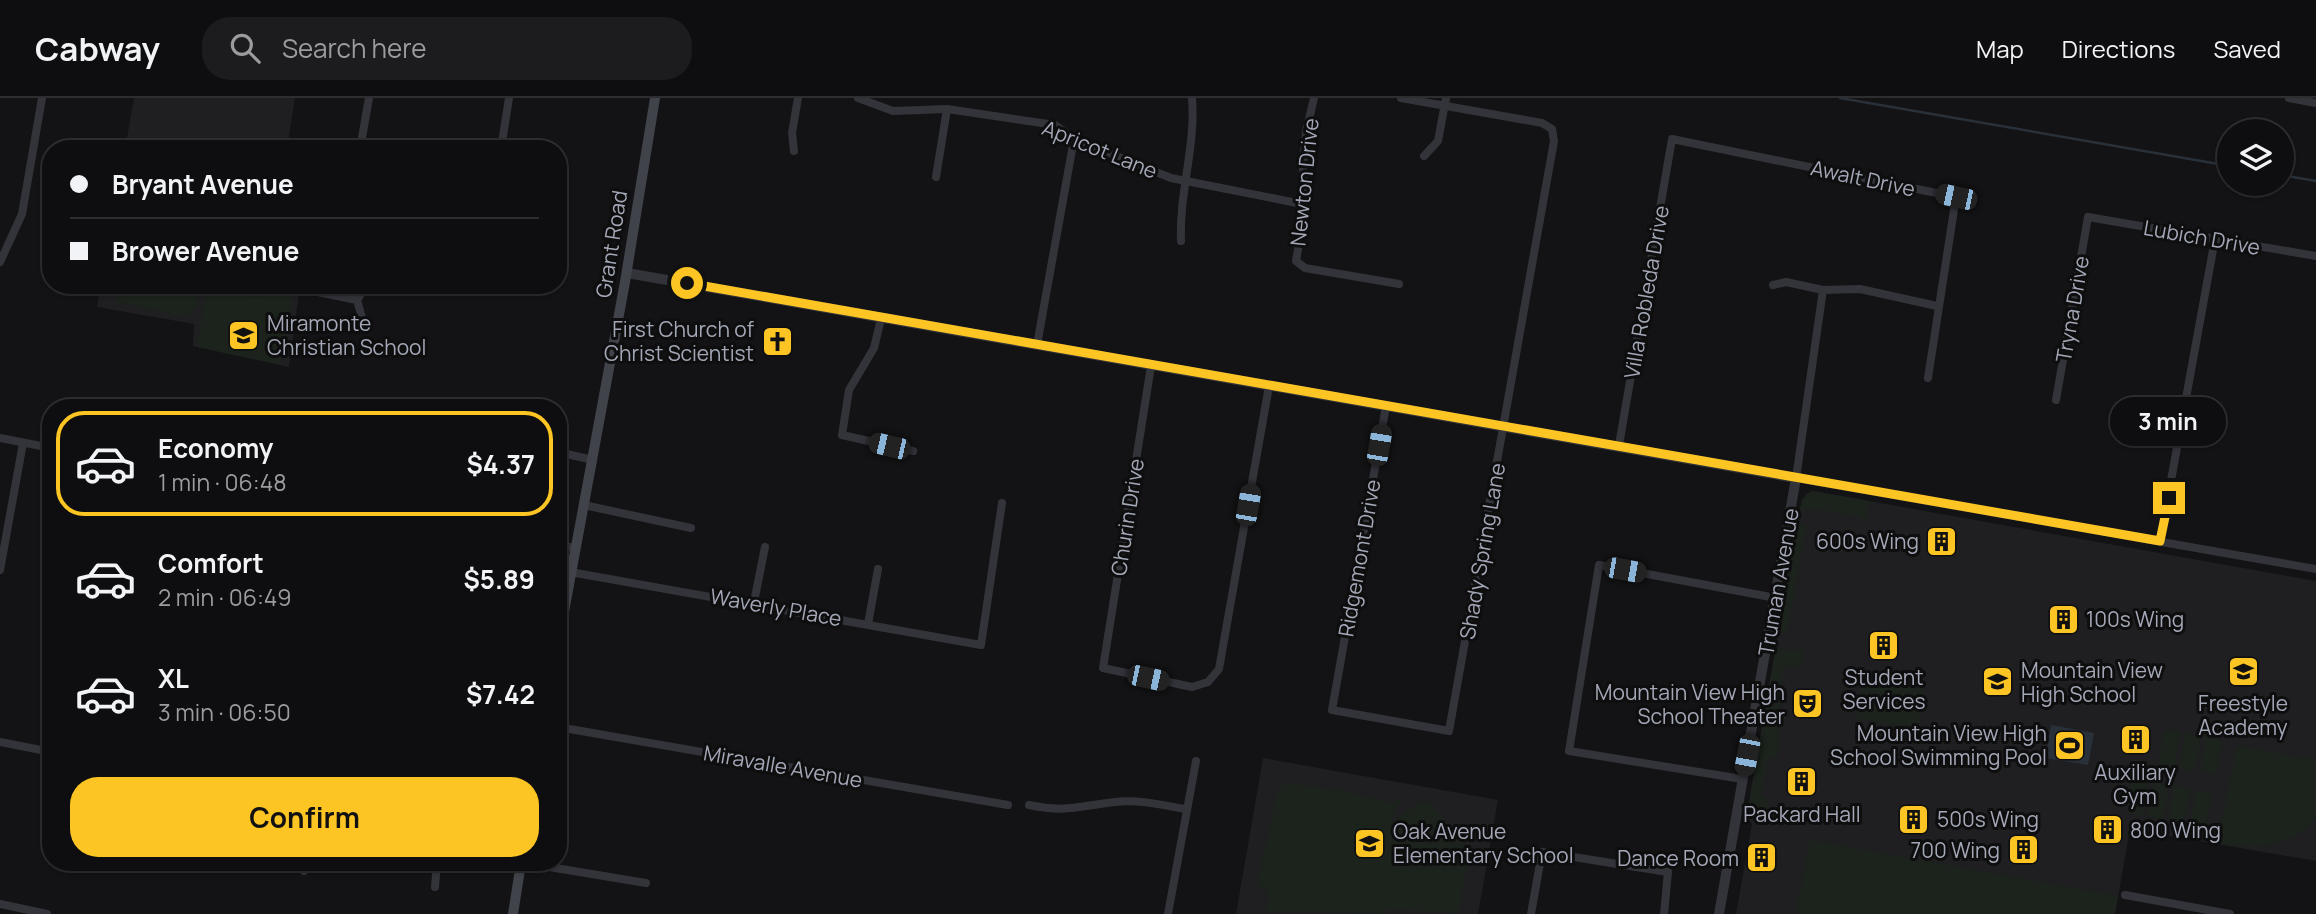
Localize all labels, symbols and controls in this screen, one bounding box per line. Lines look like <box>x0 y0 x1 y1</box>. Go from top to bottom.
search box <box>202 17 692 80</box>
text: Cabway <box>35 26 160 71</box>
icon: search <box>226 29 264 67</box>
text: Search here <box>282 30 427 66</box>
text: Map <box>1976 32 2024 65</box>
text: Directions <box>2062 32 2175 65</box>
text: Saved <box>2213 32 2281 65</box>
street label: Apricot Lane <box>1038 113 1162 185</box>
street label: Newton Drive <box>1283 117 1325 247</box>
map controls <box>2217 119 2294 196</box>
button: layers <box>2217 119 2294 196</box>
street label: Awalt Drive <box>1808 153 1918 203</box>
text: Bryant Avenue <box>112 166 294 202</box>
car <box>1934 182 1979 212</box>
street label: Grant Road <box>589 188 633 300</box>
street label: Villa Robleda Drive <box>1617 203 1675 381</box>
street label: Lubich Drive <box>2141 213 2263 261</box>
text: Brower Avenue <box>112 233 299 269</box>
street label: Tryna Drive <box>2049 254 2095 364</box>
route start <box>671 267 703 299</box>
place label: Miramonte Christian School <box>267 309 426 361</box>
place label: First Church of Christ Scientist <box>604 315 755 367</box>
school or university icon: Miramonte Christian School <box>227 318 261 352</box>
church icon: First Church of Christ Scientist <box>760 324 794 358</box>
callout: 3 min <box>2111 396 2227 446</box>
text: 3 min <box>2138 405 2198 437</box>
car <box>1366 422 1393 468</box>
text: Economy <box>158 430 273 466</box>
car <box>867 431 912 461</box>
icon: car <box>74 432 137 495</box>
text: $4.37 <box>466 446 535 482</box>
street label: Churin Drive <box>1104 456 1150 578</box>
street label: Shady Spring Lane <box>1453 461 1511 641</box>
text: 1 min · 06:48 <box>158 466 287 498</box>
street label: Ridgemont Drive <box>1331 477 1387 639</box>
car <box>1235 482 1262 528</box>
route end <box>2153 482 2185 514</box>
street label: Truman Avenue <box>1751 506 1805 658</box>
building icon: 600s Wing <box>1925 524 1959 558</box>
place label: 600s Wing <box>1816 527 1919 555</box>
text: Comfort <box>158 545 264 581</box>
icon: car <box>74 547 137 610</box>
car <box>1603 556 1648 584</box>
text: $5.89 <box>463 561 535 597</box>
text: 2 min · 06:49 <box>158 581 291 613</box>
street label: Waverly Place <box>708 582 844 632</box>
building icon: 100s Wing <box>2046 602 2080 636</box>
place label: 100s Wing <box>2086 605 2184 633</box>
building icon: Student Services <box>1867 628 1901 662</box>
school or university icon: Freestyle Academy <box>2226 654 2260 688</box>
place label: Mountain View High School <box>2021 656 2163 708</box>
text: XL <box>158 660 189 696</box>
icon: car <box>74 662 137 725</box>
car <box>1126 663 1171 693</box>
place label: Student Services <box>1843 663 1925 715</box>
school or university icon: Mountain View High School <box>1981 665 2015 699</box>
text: $7.42 <box>466 676 535 712</box>
place label: Mountain View High School Theater <box>1595 678 1785 730</box>
theatre icon: Mountain View High School Theater <box>1791 687 1825 721</box>
place label: Freestyle Academy <box>2198 689 2288 741</box>
text: 3 min · 06:50 <box>158 696 291 728</box>
place label: Mountain View High School Swimming Pool <box>1830 719 2047 771</box>
building icon: Auxiliary Gym <box>2118 723 2152 757</box>
sports icon: Mountain View High School Swimming Pool <box>2053 728 2087 762</box>
car <box>1733 732 1762 778</box>
street label: Miravalle Avenue <box>701 738 865 794</box>
place label: Auxiliary Gym <box>2094 758 2176 810</box>
building icon: Packard Hall <box>1785 765 1819 799</box>
button: Confirm <box>70 777 539 857</box>
place label: Packard Hall <box>1743 800 1861 828</box>
building icon: 500s Wing <box>1897 802 1931 836</box>
place label: 500s Wing <box>1937 805 2039 833</box>
building icon: 800 Wing <box>2090 813 2124 847</box>
place label: 800 Wing <box>2130 816 2221 844</box>
place label: Oak Avenue Elementary School <box>1393 817 1574 869</box>
school or university icon: Oak Avenue Elementary School <box>1353 826 1387 860</box>
building icon: 700 Wing <box>2006 833 2040 867</box>
place label: 700 Wing <box>1911 836 2000 864</box>
building icon: Dance Room <box>1745 841 1779 875</box>
place label: Dance Room <box>1617 844 1739 872</box>

